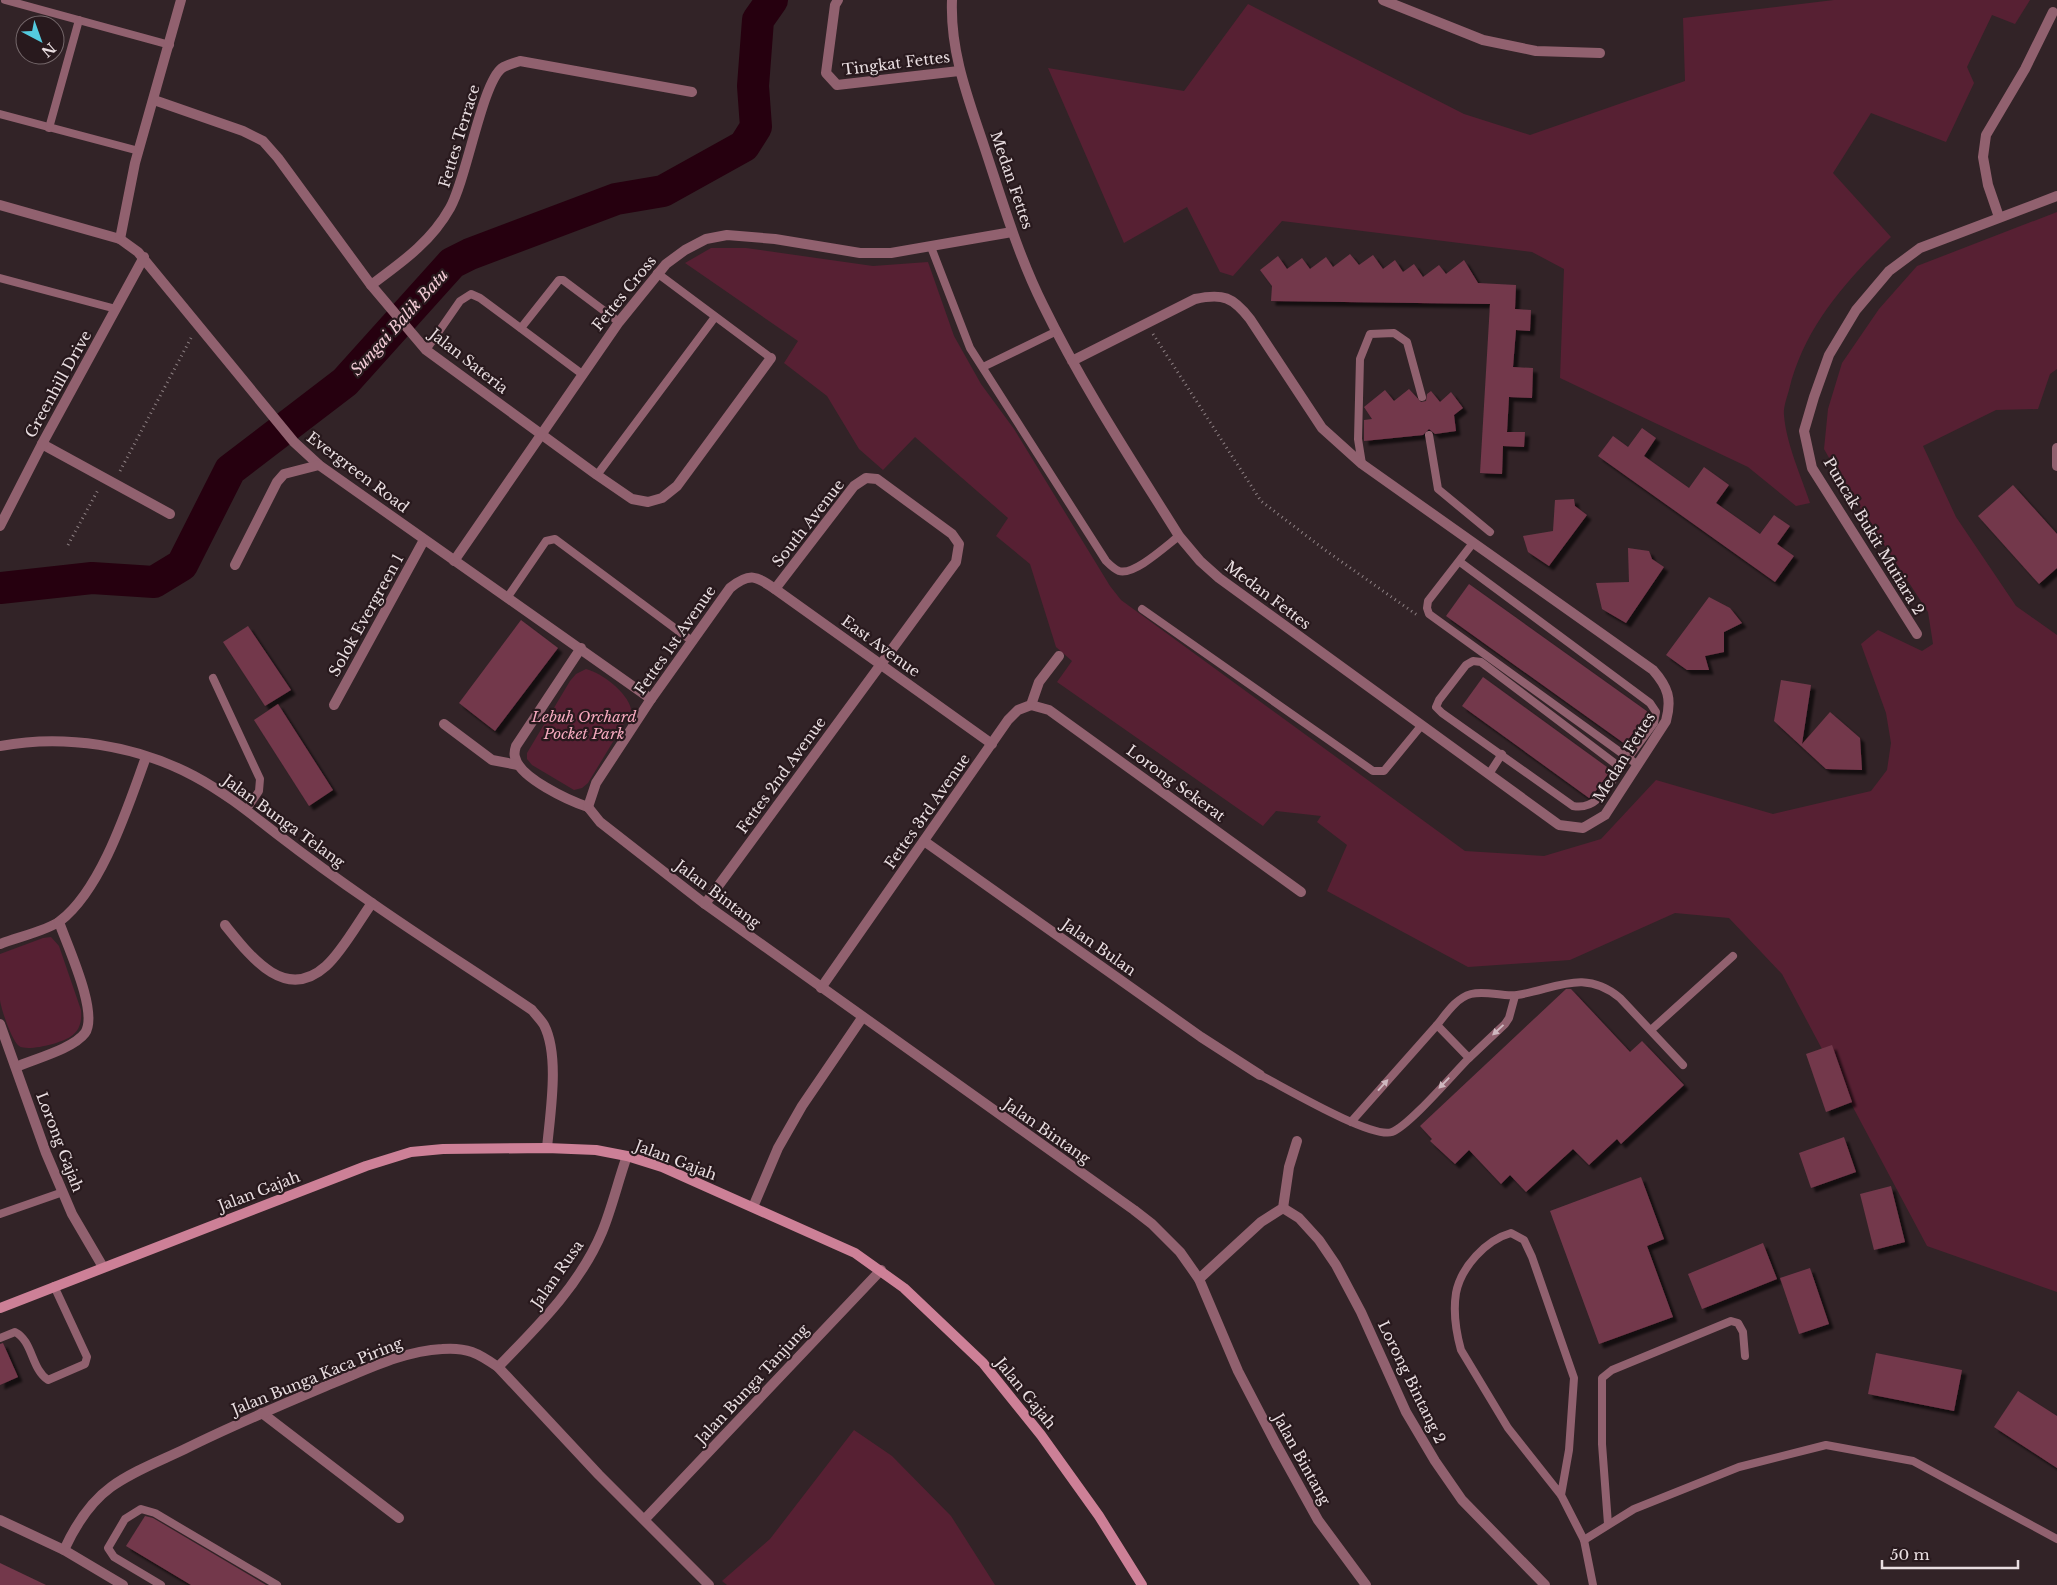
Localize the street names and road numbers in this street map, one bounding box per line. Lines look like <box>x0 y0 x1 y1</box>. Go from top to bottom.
street label: Tingkat Fettes <box>841 47 951 79</box>
street label: Fettes Terrace <box>434 82 484 190</box>
street label: Medan Fettes <box>986 128 1038 232</box>
street label: Fettes Cross <box>588 251 660 335</box>
street label: Jalan Sateria <box>424 323 513 398</box>
street label: Greenhill Drive <box>21 327 95 441</box>
street label: Evergreen Road <box>303 427 413 517</box>
street label: Puncak Bukit Mutiara 2 <box>1819 454 1929 618</box>
street label: South Avenue <box>768 475 848 571</box>
street label: Solok Evergreen 1 <box>324 550 408 680</box>
street label: Medan Fettes <box>1221 557 1315 634</box>
street label: Fettes 1st Avenue <box>630 582 720 698</box>
street label: East Avenue <box>838 611 924 681</box>
street label: Medan Fettes <box>1589 708 1659 805</box>
street label: Fettes 2nd Avenue <box>732 713 830 837</box>
street label: Lorong Sekerat <box>1123 741 1229 825</box>
street label: Fettes 3rd Avenue <box>880 750 974 872</box>
street label: Jalan Bunga Telang <box>218 769 349 872</box>
street label: Jalan Bintang <box>670 855 765 933</box>
street label: Jalan Bulan <box>1056 913 1140 980</box>
street label: Lorong Gajah <box>32 1089 88 1195</box>
street label: Jalan Bintang <box>998 1093 1095 1169</box>
street label: Jalan Gajah <box>631 1135 720 1184</box>
street label: Jalan Gajah <box>214 1167 303 1216</box>
street label: Jalan Rusa <box>526 1236 588 1313</box>
street label: Lorong Bintang 2 <box>1374 1317 1450 1447</box>
street label: Jalan Bunga Tanjung <box>690 1319 813 1450</box>
street label: Jalan Bunga Kaca Piring <box>227 1333 406 1420</box>
street label: Jalan Gajah <box>990 1352 1060 1432</box>
street label: Jalan Bintang <box>1268 1408 1335 1509</box>

